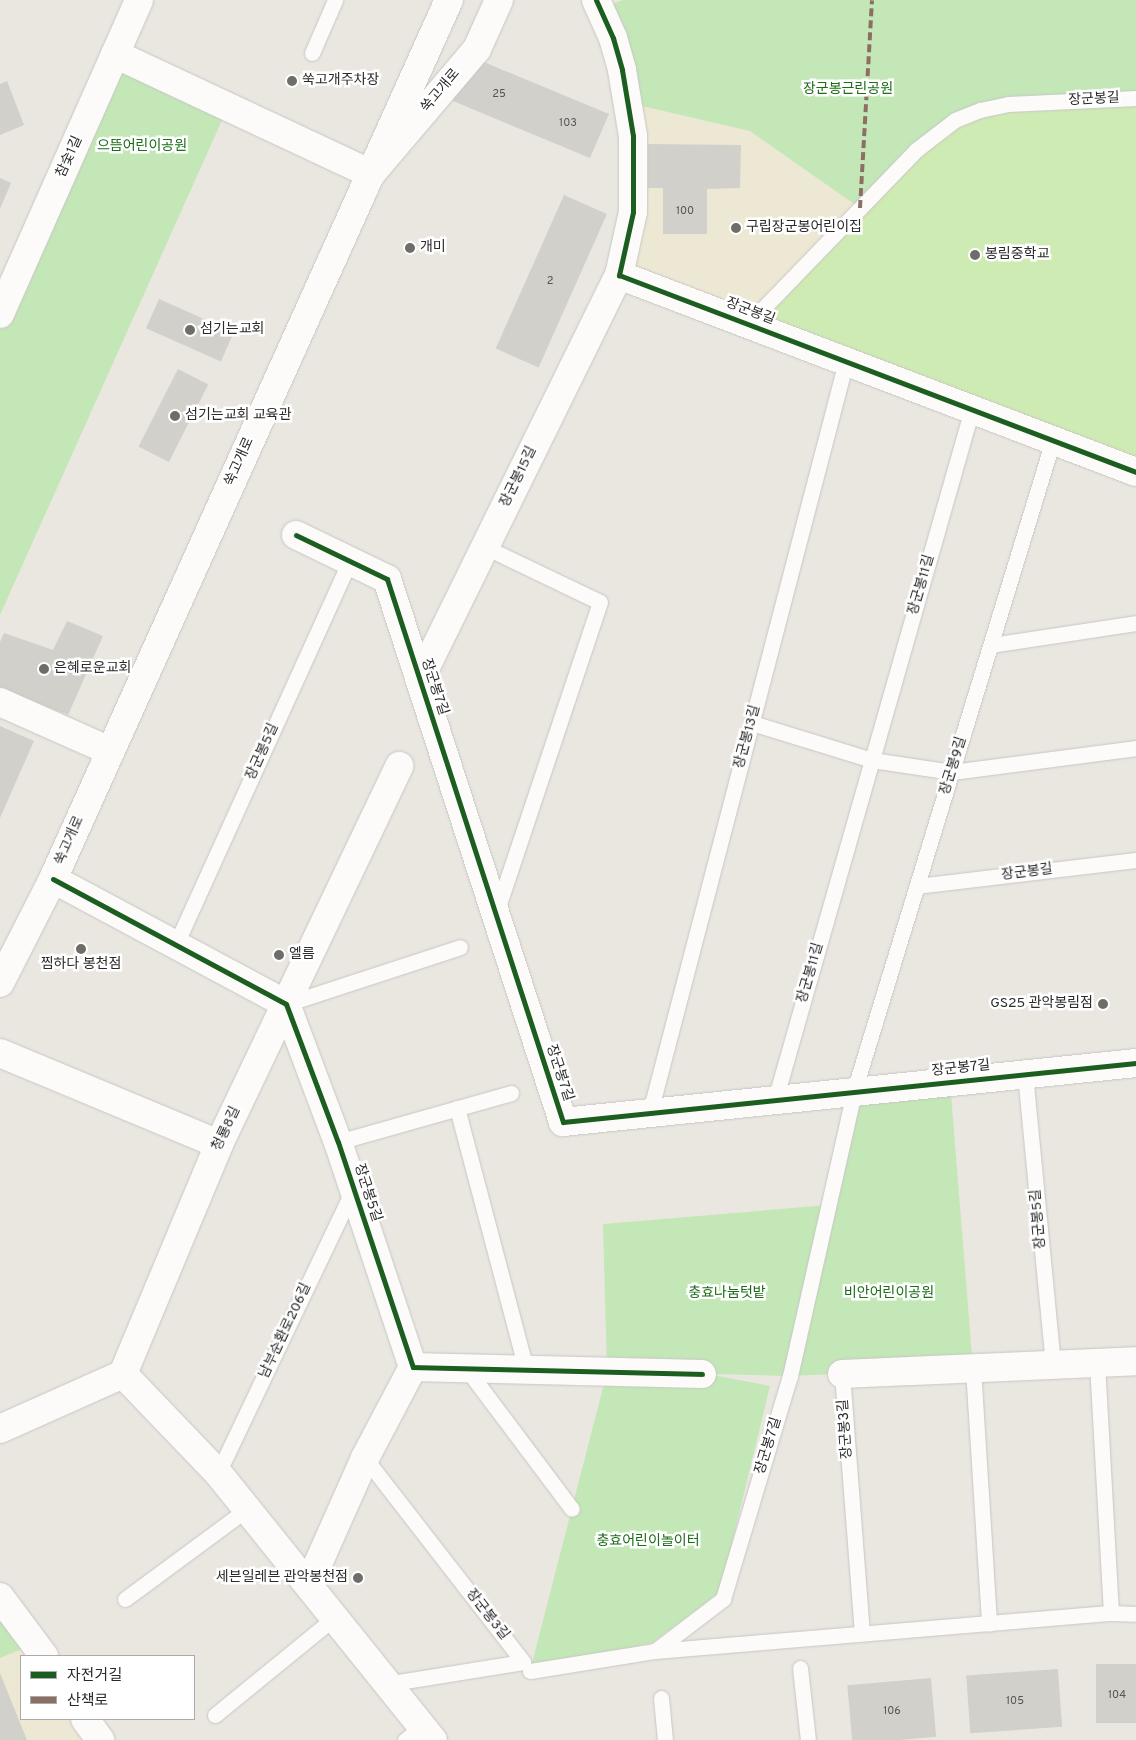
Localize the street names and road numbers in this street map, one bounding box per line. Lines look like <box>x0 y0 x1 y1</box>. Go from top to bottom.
street label: 쑥고개로 <box>418 66 464 116</box>
street label: 장군봉길 <box>1068 90 1120 110</box>
street label: 참숯1길 <box>53 134 87 180</box>
street label: 장군봉길 <box>723 295 777 329</box>
street label: 쑥고개로 <box>222 435 258 489</box>
street label: 장군봉15길 <box>497 444 541 510</box>
street label: 장군봉11길 <box>905 553 939 617</box>
street label: 장군봉7길 <box>417 656 451 718</box>
street label: 장군봉13길 <box>731 703 765 771</box>
street label: 장군봉5길 <box>243 721 283 783</box>
street label: 장군봉9길 <box>937 735 971 797</box>
street label: 쑥고개로 <box>52 814 88 868</box>
street label: 장군봉길 <box>1000 862 1054 884</box>
street label: 장군봉11길 <box>794 941 828 1005</box>
street label: 장군봉7길 <box>542 1042 576 1104</box>
street label: 장군봉7길 <box>931 1058 991 1080</box>
street label: 청룡8길 <box>209 1104 245 1154</box>
street label: 장군봉5길 <box>350 1162 384 1224</box>
street label: 장군봉5길 <box>1028 1188 1050 1250</box>
street label: 남부순환로206길 <box>257 1281 315 1381</box>
street label: 장군봉3길 <box>836 1399 856 1459</box>
street label: 장군봉7길 <box>752 1415 786 1477</box>
street label: 장군봉3길 <box>462 1586 512 1644</box>

